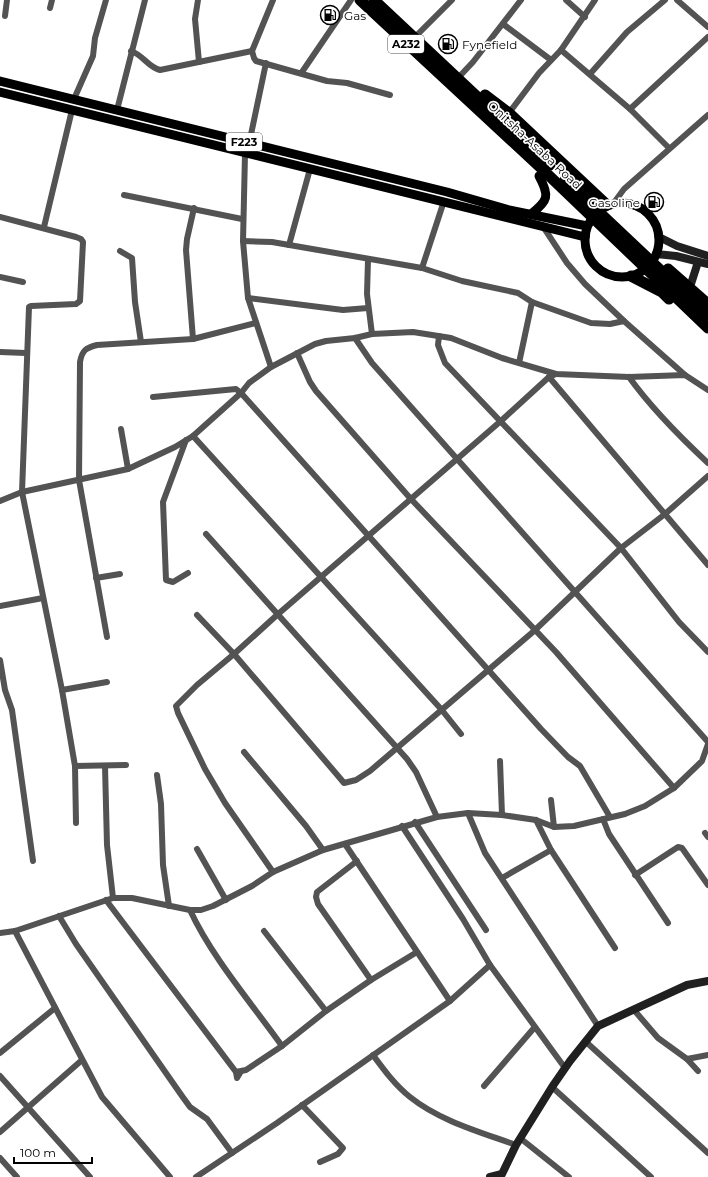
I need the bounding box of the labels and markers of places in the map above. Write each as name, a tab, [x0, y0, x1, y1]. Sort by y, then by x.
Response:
fuel station icon: Gas	[319, 4, 341, 26]
place label: Gas	[344, 8, 366, 23]
fuel station icon: Fynefield	[437, 33, 459, 55]
place label: Fynefield	[462, 37, 517, 52]
fuel station icon: Gasoline	[643, 191, 665, 213]
place label: Gasoline	[588, 195, 640, 210]

